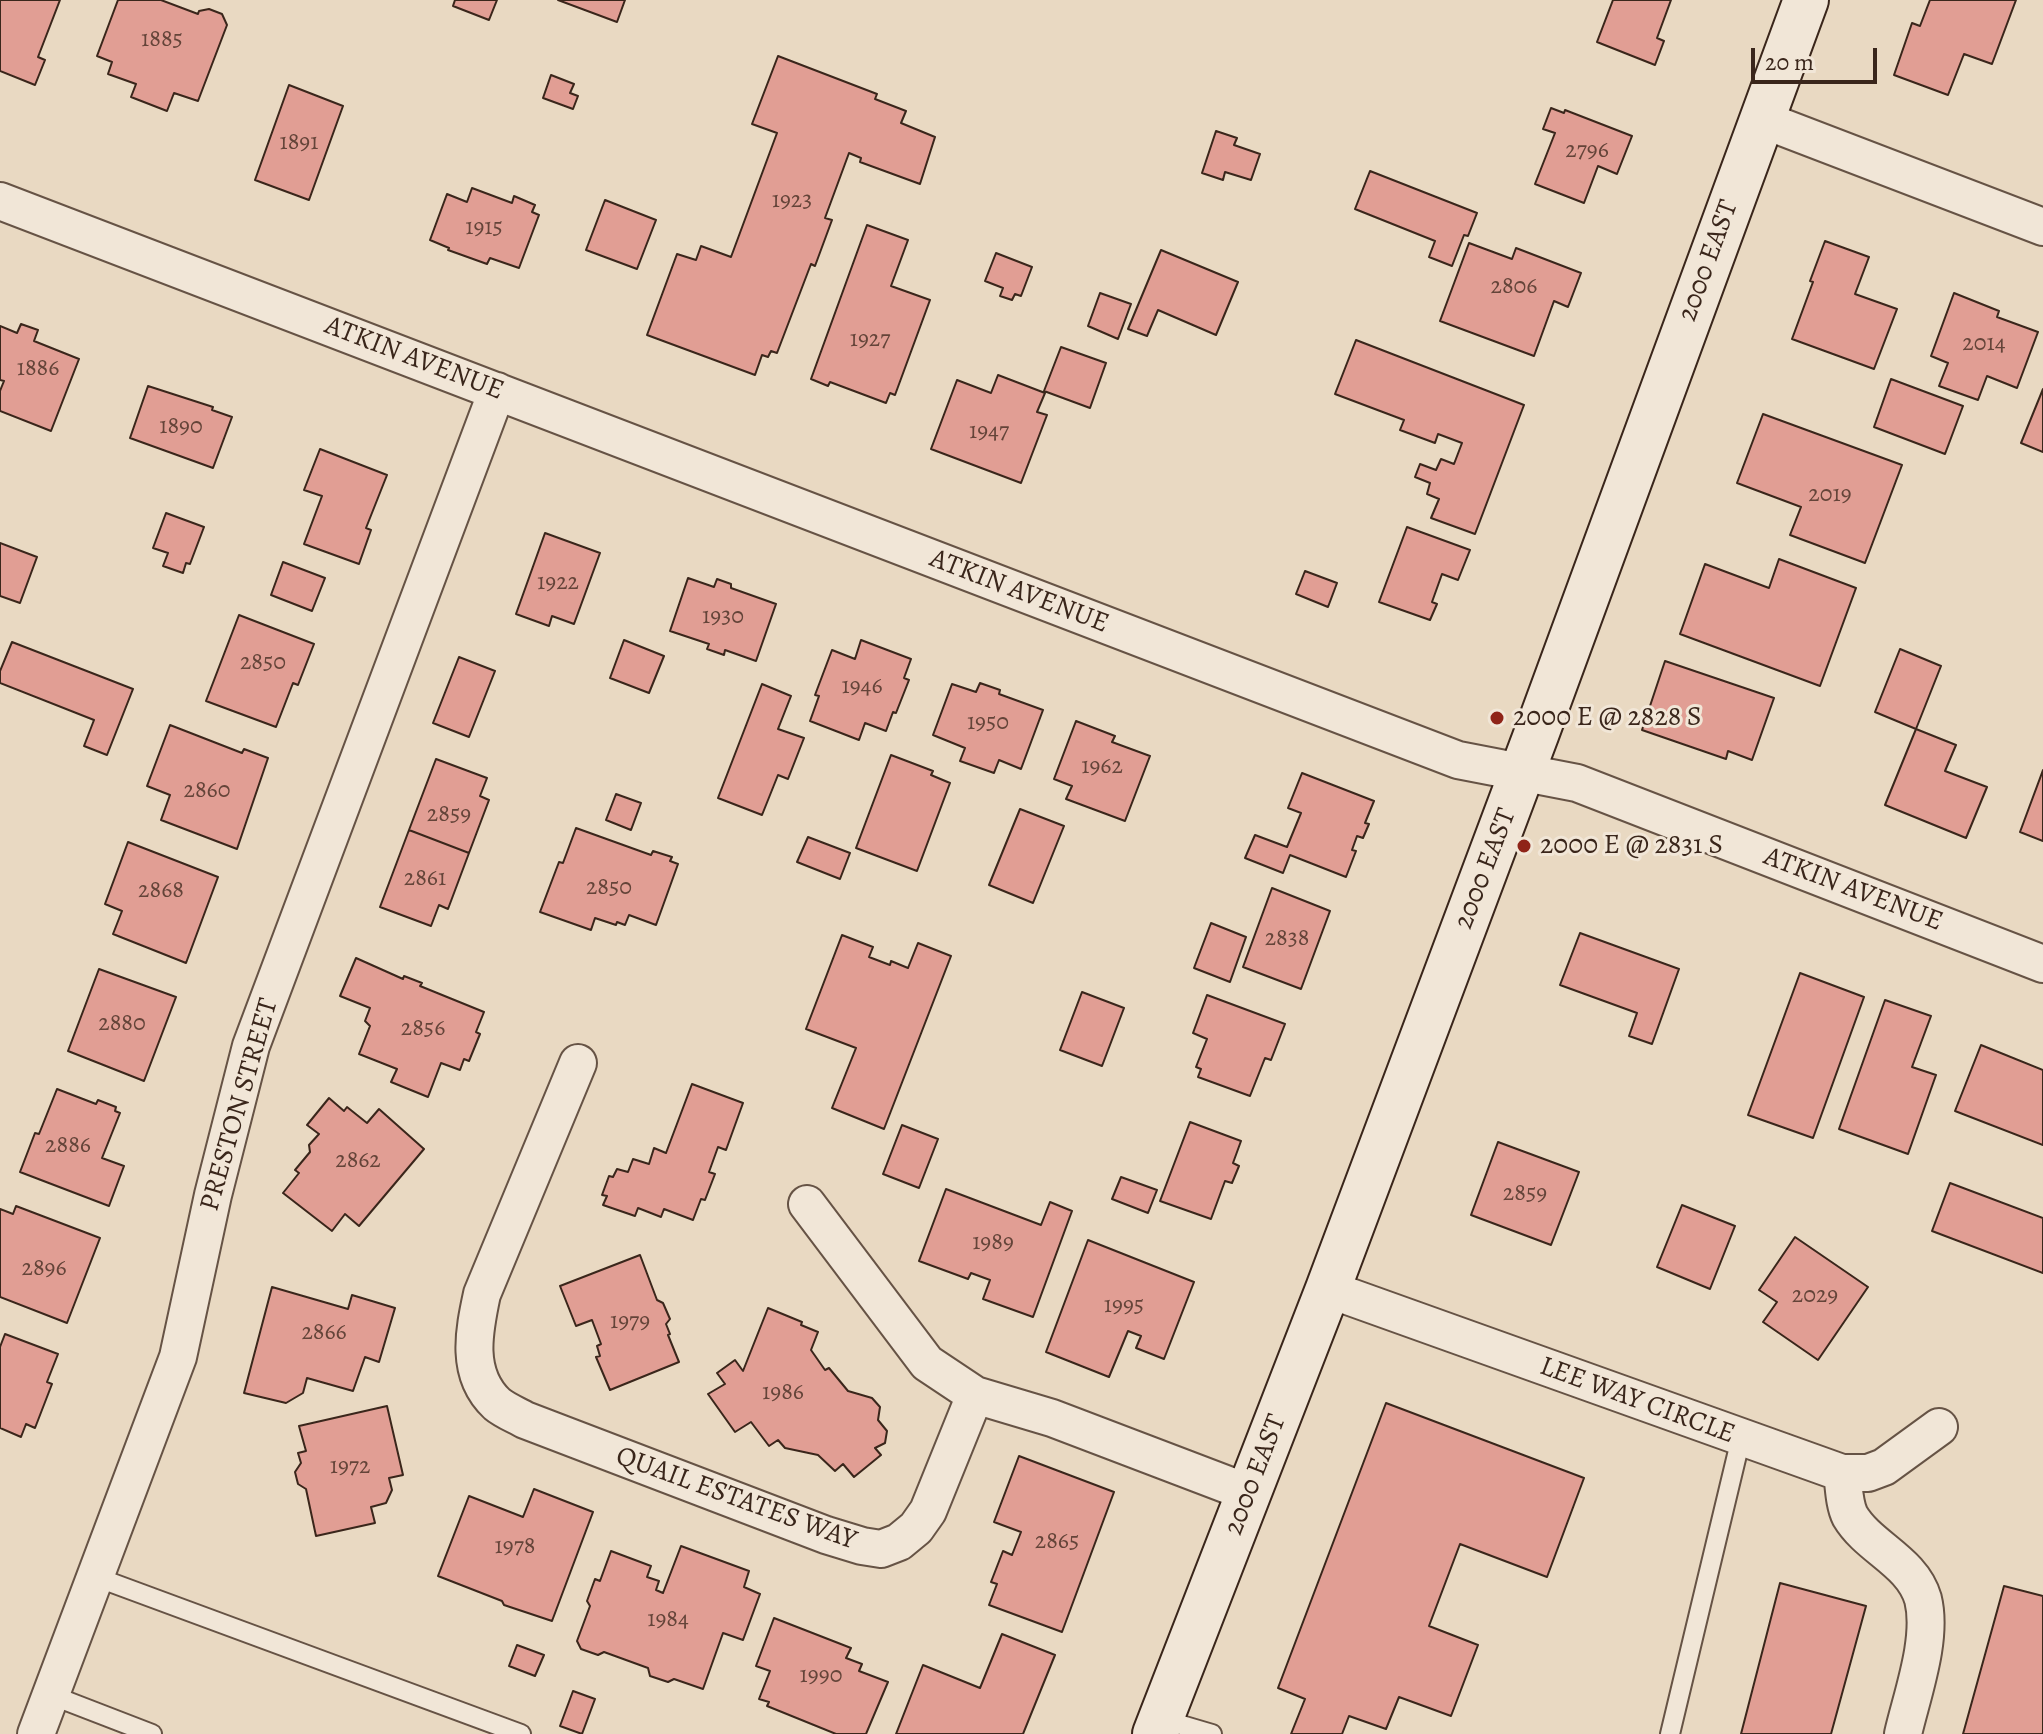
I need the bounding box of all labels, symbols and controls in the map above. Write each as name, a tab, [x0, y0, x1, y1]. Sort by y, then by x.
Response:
house number: 1885	[141, 26, 183, 54]
scale bar	[1755, 32, 1881, 82]
text: 20 m	[1765, 46, 1814, 78]
house number: 1891	[280, 129, 318, 157]
house number: 2796	[1565, 137, 1609, 165]
house number: 1923	[772, 187, 812, 215]
street label: 2000 EAST	[1672, 196, 1746, 326]
house number: 1915	[465, 214, 503, 242]
house number: 2806	[1491, 273, 1537, 301]
street label: ATKIN AVENUE	[320, 309, 508, 409]
house number: 1927	[850, 326, 890, 354]
house number: 2014	[1962, 330, 2006, 358]
house number: 1886	[17, 355, 59, 383]
house number: 1890	[159, 413, 203, 441]
house number: 1947	[969, 418, 1009, 446]
house number: 2019	[1808, 481, 1852, 509]
street label: ATKIN AVENUE	[925, 542, 1113, 642]
house number: 1922	[537, 569, 579, 597]
house number: 1930	[702, 603, 744, 631]
house number: 2850	[240, 649, 286, 677]
house number: 1946	[841, 673, 883, 701]
place label: 2000 E @ 2828 S	[1513, 701, 1702, 735]
house number: 1950	[967, 709, 1009, 737]
marker: 2000 E @ 2828 S	[1488, 709, 1506, 727]
house number: 1962	[1081, 753, 1123, 781]
house number: 2860	[184, 777, 230, 805]
house number: 2859	[427, 801, 471, 829]
street label: 2000 EAST	[1448, 804, 1524, 934]
place label: 2000 E @ 2831 S	[1540, 829, 1723, 863]
marker: 2000 E @ 2831 S	[1515, 837, 1533, 855]
street label: ATKIN AVENUE	[1759, 840, 1947, 940]
house number: 2861	[404, 865, 446, 893]
house number: 2850	[586, 874, 632, 902]
house number: 2868	[138, 877, 184, 905]
house number: 2838	[1265, 925, 1309, 953]
street label: PRESTON STREET	[194, 995, 286, 1215]
house number: 2880	[98, 1010, 146, 1038]
house number: 2856	[401, 1015, 445, 1043]
house number: 2886	[45, 1132, 91, 1160]
house number: 2862	[335, 1147, 381, 1175]
house number: 2859	[1503, 1180, 1547, 1208]
house number: 1989	[972, 1229, 1014, 1257]
house number: 2896	[21, 1255, 67, 1283]
house number: 2029	[1792, 1282, 1838, 1310]
house number: 1995	[1104, 1292, 1144, 1320]
house number: 1979	[610, 1308, 650, 1336]
house number: 2866	[301, 1319, 347, 1347]
street label: LEE WAY CIRCLE	[1535, 1350, 1739, 1452]
house number: 1986	[762, 1379, 804, 1407]
street label: 2000 EAST	[1218, 1410, 1294, 1540]
street label: QUAIL ESTATES WAY	[611, 1440, 861, 1558]
house number: 1972	[330, 1453, 370, 1481]
house number: 2865	[1035, 1528, 1079, 1556]
house number: 1978	[495, 1533, 535, 1561]
house number: 1984	[647, 1606, 689, 1634]
house number: 1990	[800, 1662, 842, 1690]

